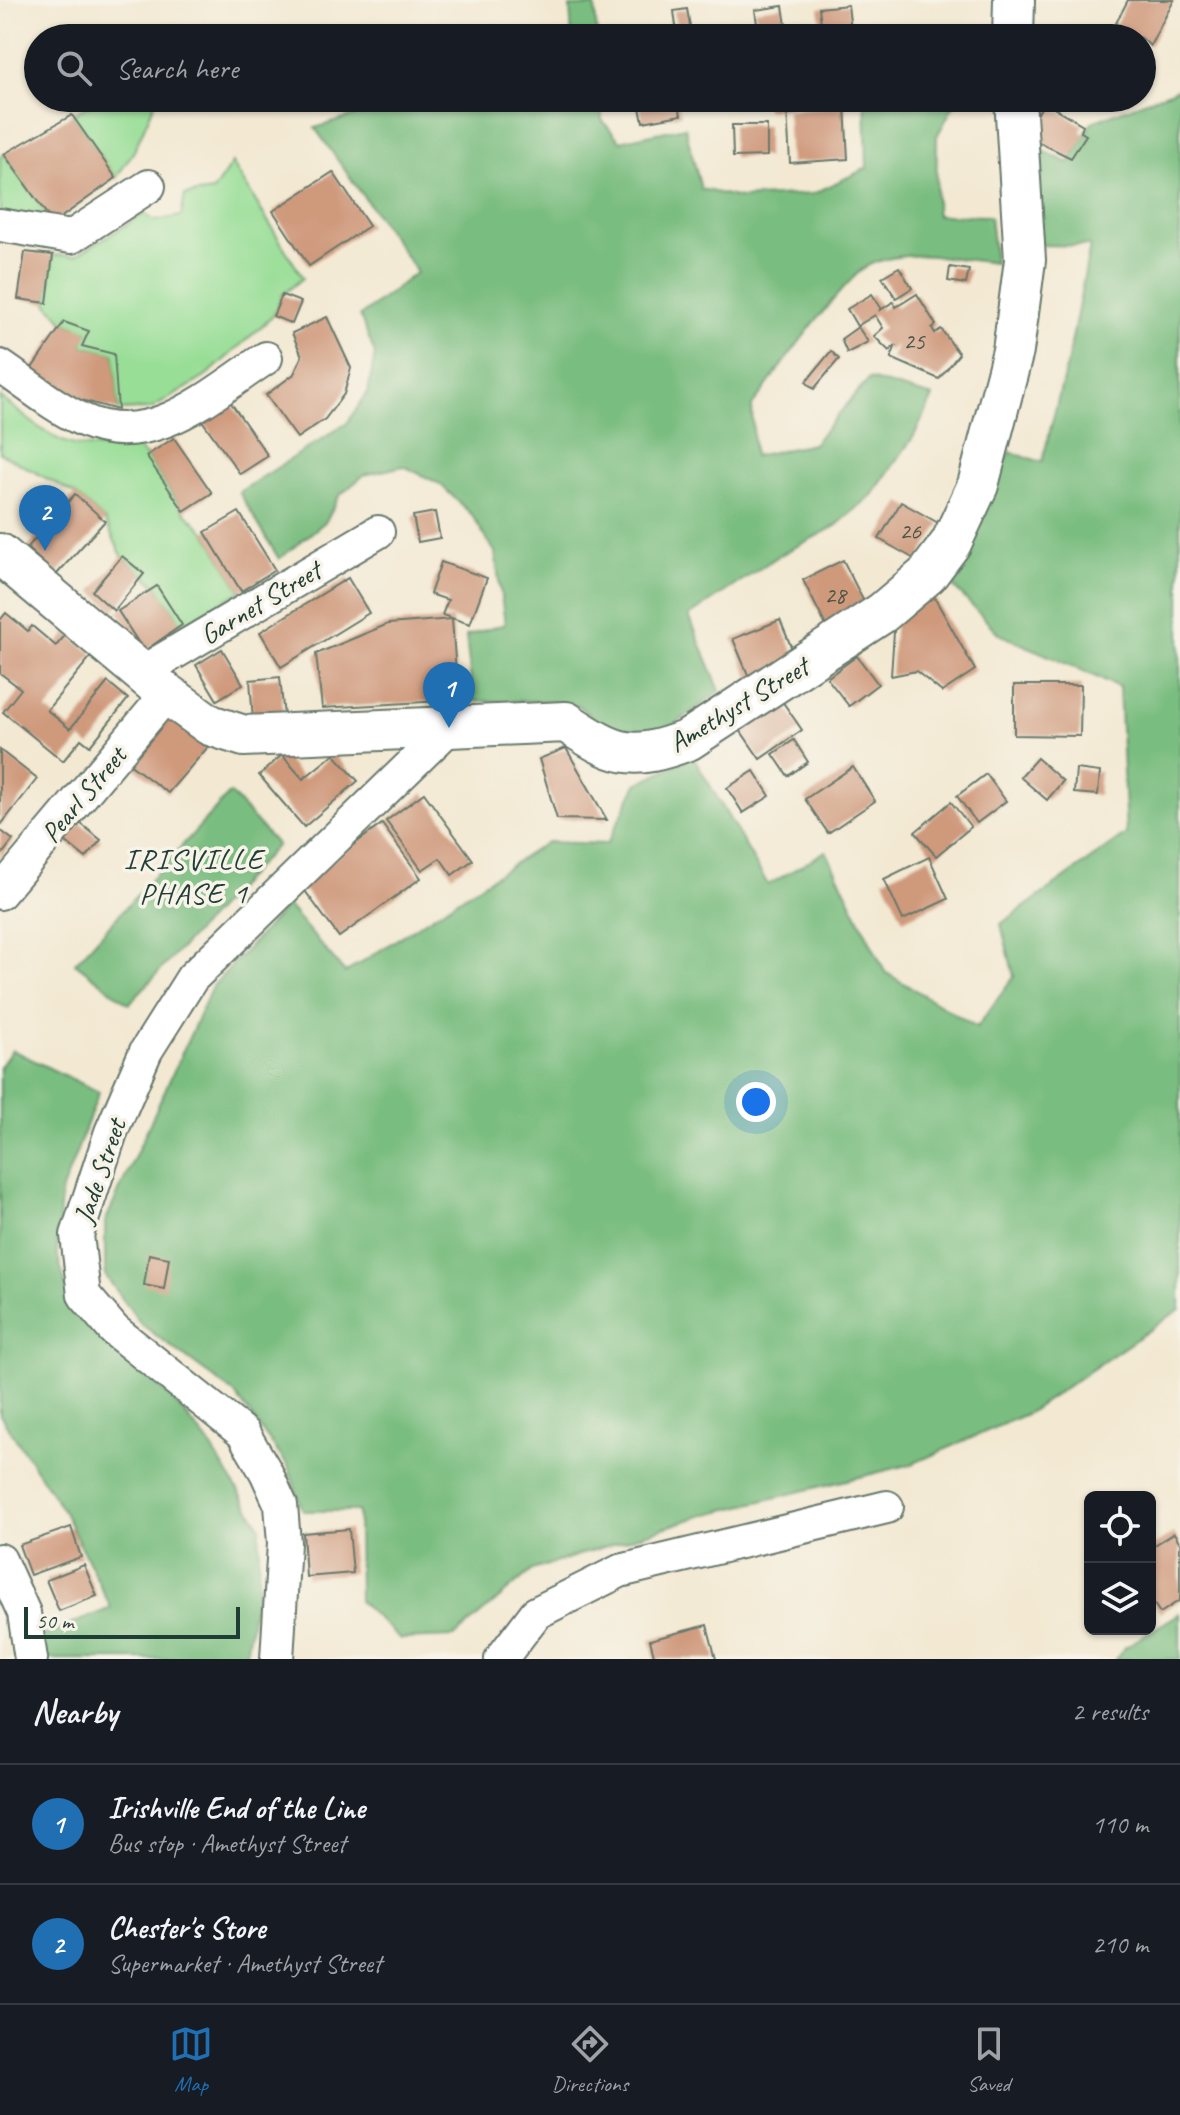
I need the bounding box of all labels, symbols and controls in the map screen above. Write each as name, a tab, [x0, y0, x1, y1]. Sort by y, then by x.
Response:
search box	[24, 24, 1156, 112]
icon: search	[52, 46, 96, 90]
text: Search here	[116, 49, 238, 87]
house number: 25	[903, 326, 926, 356]
pin: 2	[19, 485, 71, 551]
house number: 26	[899, 516, 922, 546]
street label: Garnet Street	[194, 551, 330, 652]
house number: 28	[824, 580, 848, 610]
street label: Amethyst Street	[662, 647, 818, 760]
pin: 1	[423, 662, 475, 728]
street label: Pearl Street	[33, 737, 135, 850]
district label: IRISVILLE PHASE 1	[124, 840, 266, 912]
your location	[736, 1082, 776, 1122]
street label: Jade Street	[65, 1112, 134, 1230]
map controls	[1084, 1491, 1156, 1635]
button: locate	[1084, 1491, 1156, 1563]
button: layers	[1084, 1563, 1156, 1635]
scale bar	[24, 1603, 240, 1639]
text: 50 m	[36, 1607, 73, 1635]
text: Nearby	[32, 1690, 118, 1733]
text: 2 results	[1072, 1695, 1148, 1728]
text: Irishville End of the Line	[108, 1789, 365, 1827]
text: 1	[52, 1808, 64, 1841]
text: 110 m	[1092, 1808, 1148, 1841]
text: Bus stop · Amethyst Street	[108, 1827, 346, 1860]
text: Chester's Store	[108, 1909, 266, 1947]
text: 2	[52, 1928, 64, 1961]
text: 210 m	[1092, 1928, 1148, 1961]
text: Supermarket · Amethyst Street	[108, 1947, 382, 1980]
tab: Map	[169, 2022, 213, 2098]
tab: Directions	[552, 2022, 628, 2098]
tab: Saved	[967, 2022, 1011, 2098]

